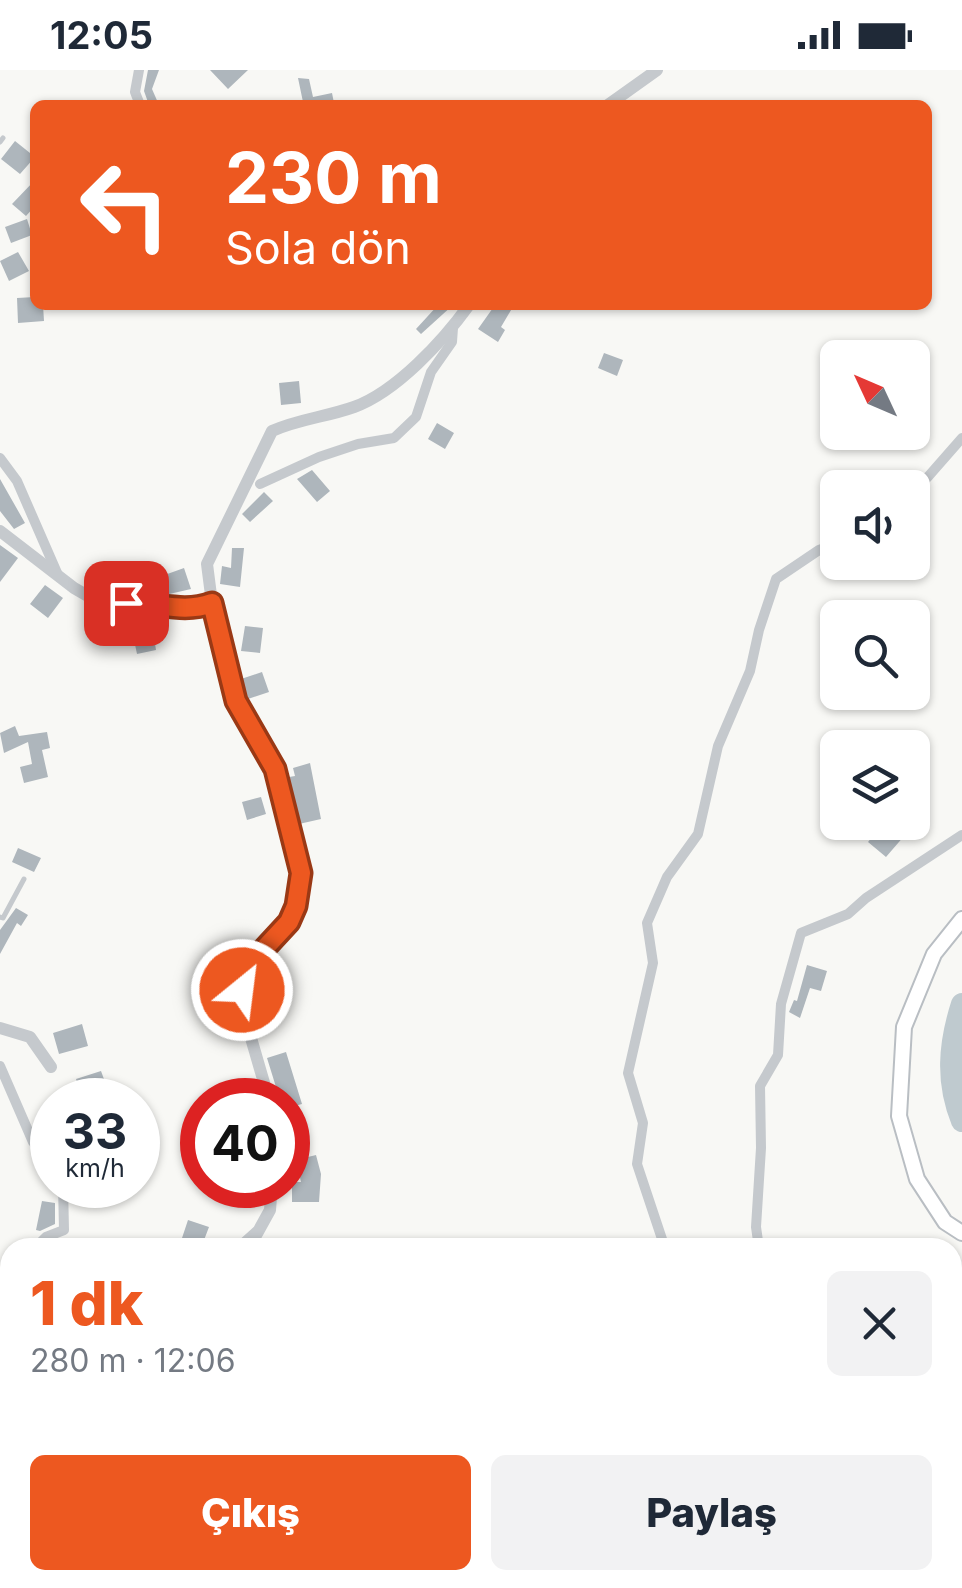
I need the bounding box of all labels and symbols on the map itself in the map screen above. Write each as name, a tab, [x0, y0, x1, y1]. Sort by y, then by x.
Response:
north arrow	[820, 340, 930, 450]
pin	[84, 561, 169, 646]
position arrow	[190, 938, 294, 1042]
speed limit sign: 40	[180, 1078, 310, 1208]

